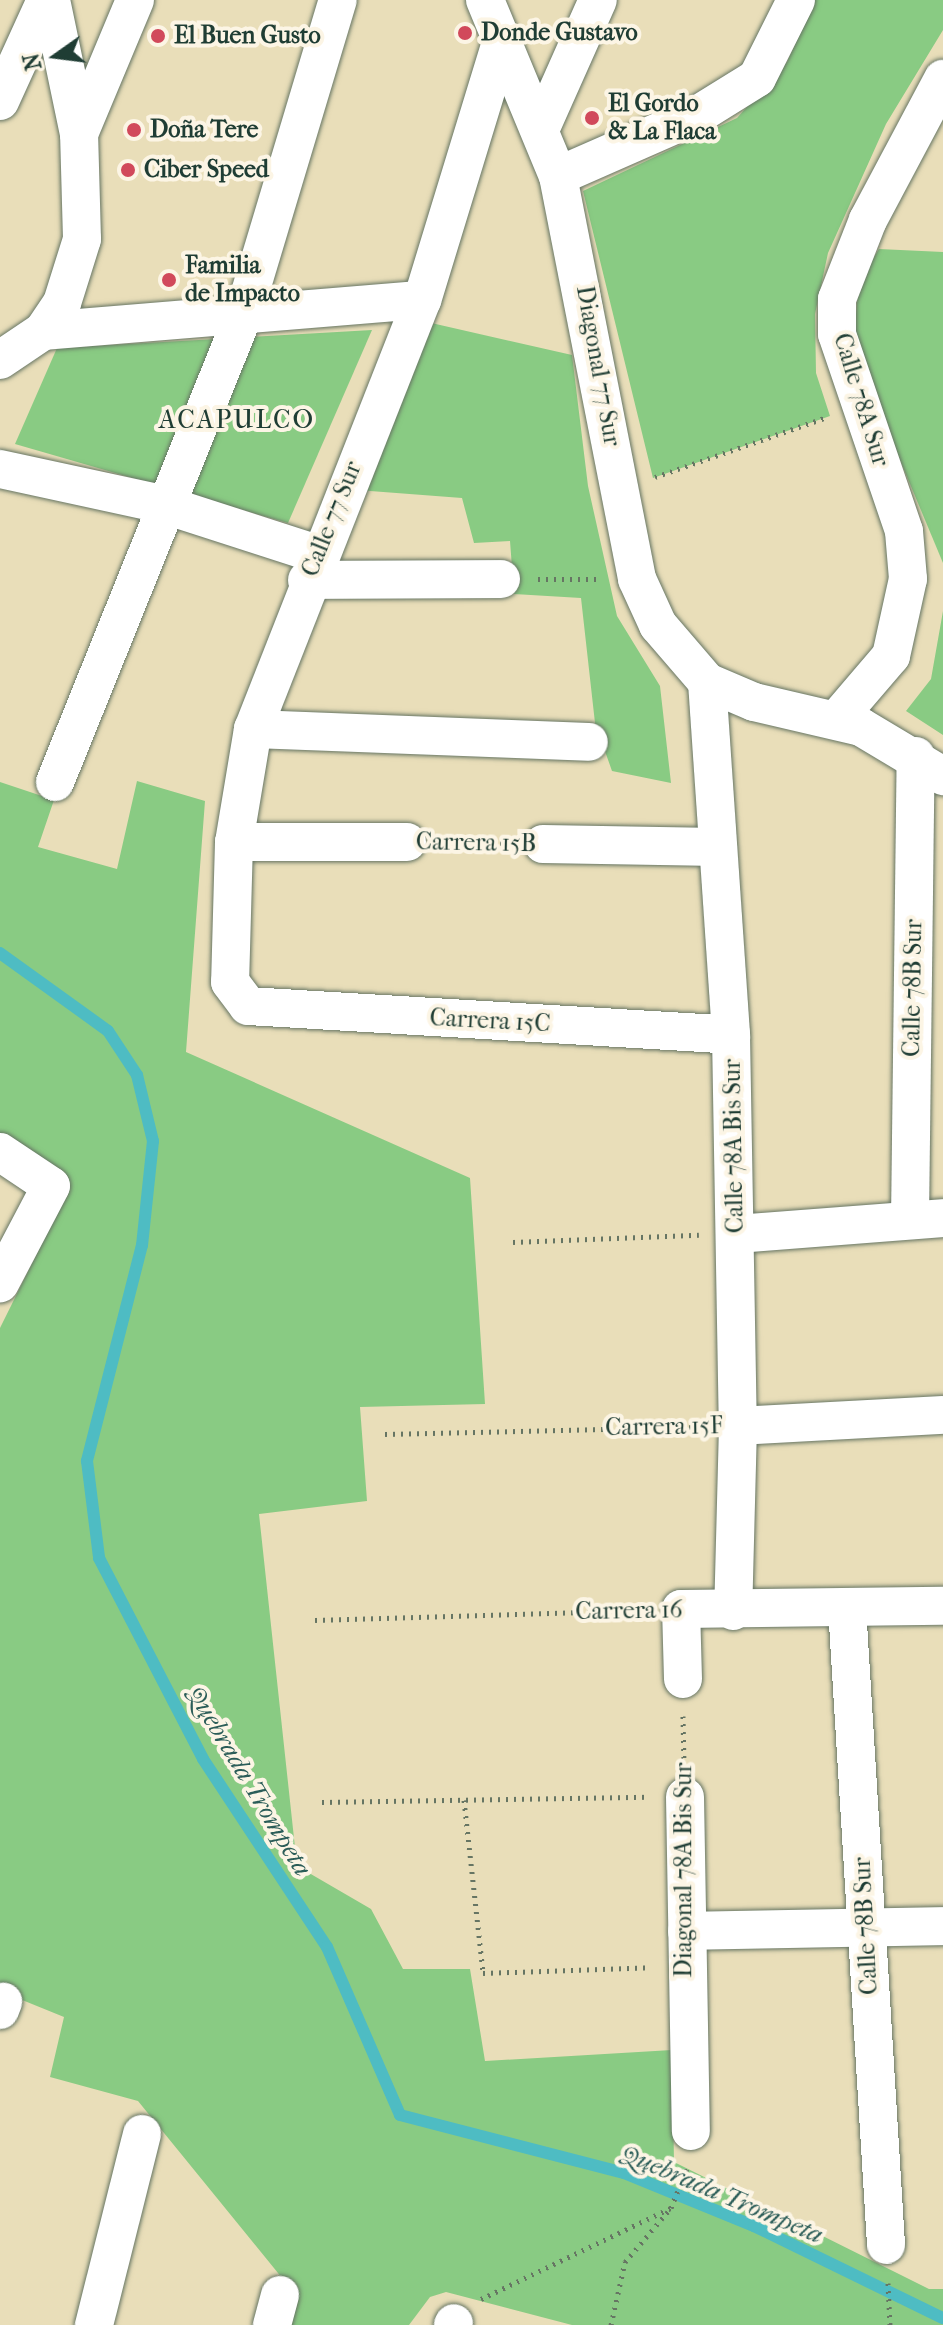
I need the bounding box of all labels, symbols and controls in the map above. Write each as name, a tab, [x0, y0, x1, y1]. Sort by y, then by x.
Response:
north arrow	[16, 16, 96, 96]
place label: Donde Gustavo	[481, 19, 638, 47]
place label: El Buen Gusto	[174, 22, 321, 50]
marker: Donde Gustavo	[456, 24, 474, 42]
marker: El Buen Gusto	[149, 27, 167, 45]
text: N	[18, 51, 47, 73]
place label: El Gordo & La Flaca	[608, 90, 716, 146]
marker: El Gordo & La Flaca	[583, 109, 601, 127]
place label: Doña Tere	[150, 116, 258, 144]
marker: Doña Tere	[125, 121, 143, 139]
place label: Ciber Speed	[144, 156, 269, 184]
marker: Ciber Speed	[119, 161, 137, 179]
place label: Familia de Impacto	[185, 252, 300, 308]
marker: Familia de Impacto	[160, 271, 178, 289]
street label: Diagonal 77 Sur	[570, 283, 626, 449]
street label: Calle 78A Sur	[827, 330, 895, 470]
district label: ACAPULCO	[159, 404, 315, 436]
street label: Calle 77 Sur	[296, 457, 368, 581]
street label: Carrera 15B	[416, 828, 536, 858]
street label: Calle 78B Sur	[897, 919, 929, 1057]
street label: Carrera 15C	[429, 1003, 551, 1039]
street label: Calle 78A Bis Sur	[718, 1059, 750, 1233]
street label: Carrera 15F	[605, 1412, 723, 1442]
street label: Carrera 16	[575, 1596, 683, 1626]
water label: Quebrada Trompeta	[180, 1680, 318, 1882]
street label: Diagonal 78A Bis Sur	[670, 1762, 698, 1978]
street label: Calle 78B Sur	[848, 1856, 884, 1996]
water label: Quebrada Trompeta	[616, 2137, 828, 2251]

